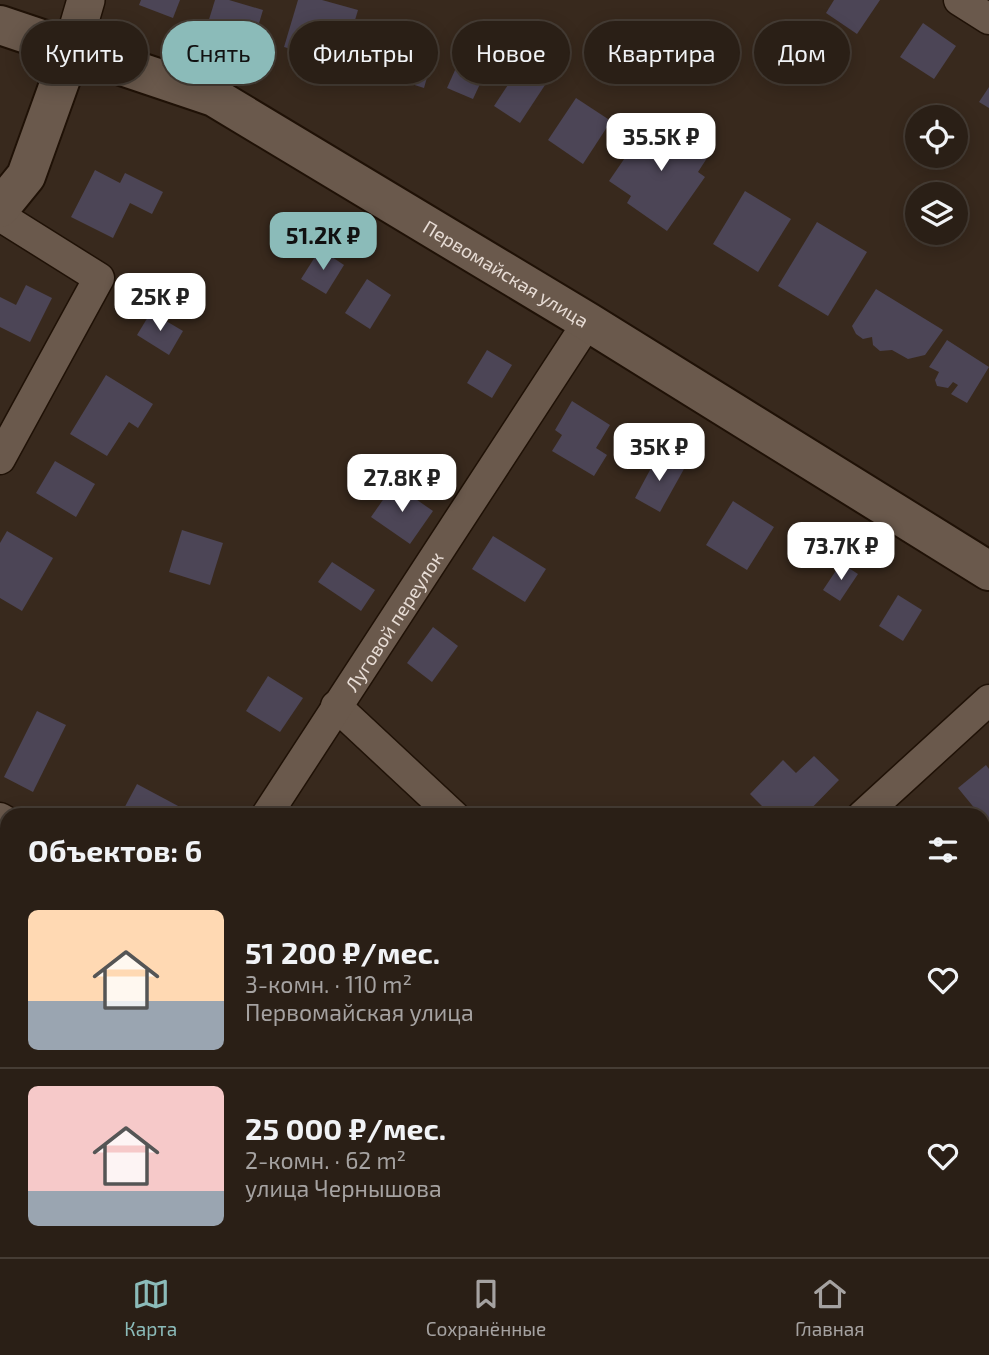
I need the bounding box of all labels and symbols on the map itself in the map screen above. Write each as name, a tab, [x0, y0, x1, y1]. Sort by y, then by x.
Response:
pin: 35.5K ₽	[596, 114, 726, 173]
pin: 51.2K ₽	[258, 212, 388, 272]
street label: Первомайская улица	[419, 214, 593, 331]
pin: 25K ₽	[111, 274, 209, 333]
pin: 35K ₽	[610, 424, 708, 483]
pin: 27.8K ₽	[337, 454, 467, 514]
pin: 73.7K ₽	[776, 522, 906, 582]
street label: Луговой переулок	[339, 546, 447, 695]

